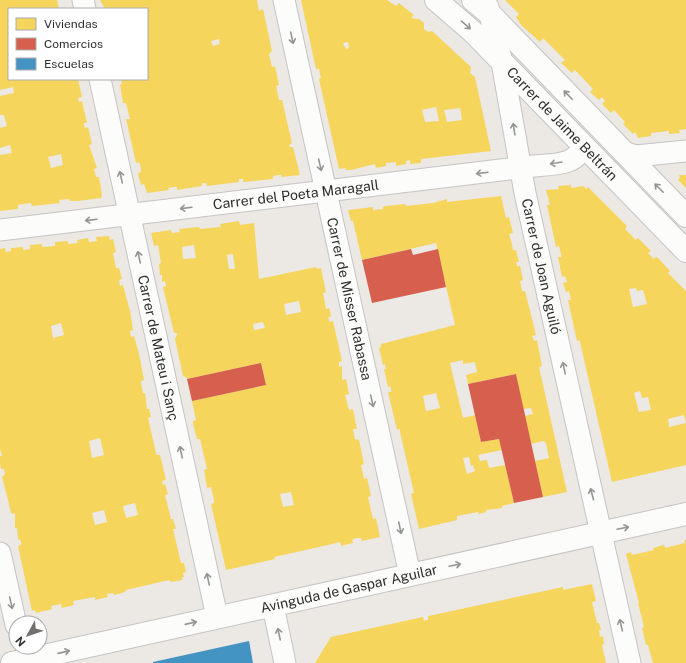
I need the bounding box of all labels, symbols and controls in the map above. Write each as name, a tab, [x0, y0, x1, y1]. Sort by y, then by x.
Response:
legend	[8, 8, 148, 80]
text: Viviendas	[44, 17, 98, 31]
one-way arrow	[460, 21, 471, 30]
one-way arrow	[289, 31, 297, 44]
text: Comercios	[44, 37, 103, 51]
text: Escuelas	[44, 57, 94, 71]
street label: Carrer de Jaime Beltrán	[504, 64, 621, 184]
one-way arrow	[563, 90, 573, 100]
one-way arrow	[510, 123, 518, 136]
one-way arrow	[317, 158, 325, 171]
one-way arrow	[550, 159, 563, 167]
one-way arrow	[476, 169, 489, 177]
one-way arrow	[117, 171, 125, 184]
street label: Carrer del Poeta Maragall	[212, 177, 380, 212]
one-way arrow	[654, 183, 663, 193]
street label: Carrer de Joan Aguiló	[518, 197, 564, 336]
one-way arrow	[180, 204, 193, 212]
one-way arrow	[85, 216, 98, 224]
street label: Carrer de Misser Rabassa	[324, 216, 375, 382]
one-way arrow	[135, 251, 143, 264]
street label: Carrer de Mateu i Sanç	[135, 273, 182, 422]
one-way arrow	[559, 361, 567, 374]
one-way arrow	[368, 395, 376, 408]
one-way arrow	[177, 446, 185, 459]
one-way arrow	[588, 488, 595, 501]
one-way arrow	[396, 521, 404, 534]
one-way arrow	[616, 523, 629, 531]
one-way arrow	[448, 560, 461, 568]
street label: Avinguda de Gaspar Aguilar	[259, 561, 439, 616]
one-way arrow	[204, 573, 212, 586]
one-way arrow	[8, 596, 16, 609]
north arrow	[8, 615, 48, 655]
one-way arrow	[184, 619, 197, 627]
one-way arrow	[617, 619, 624, 632]
one-way arrow	[274, 628, 282, 641]
text: N	[13, 634, 28, 649]
one-way arrow	[57, 647, 70, 655]

